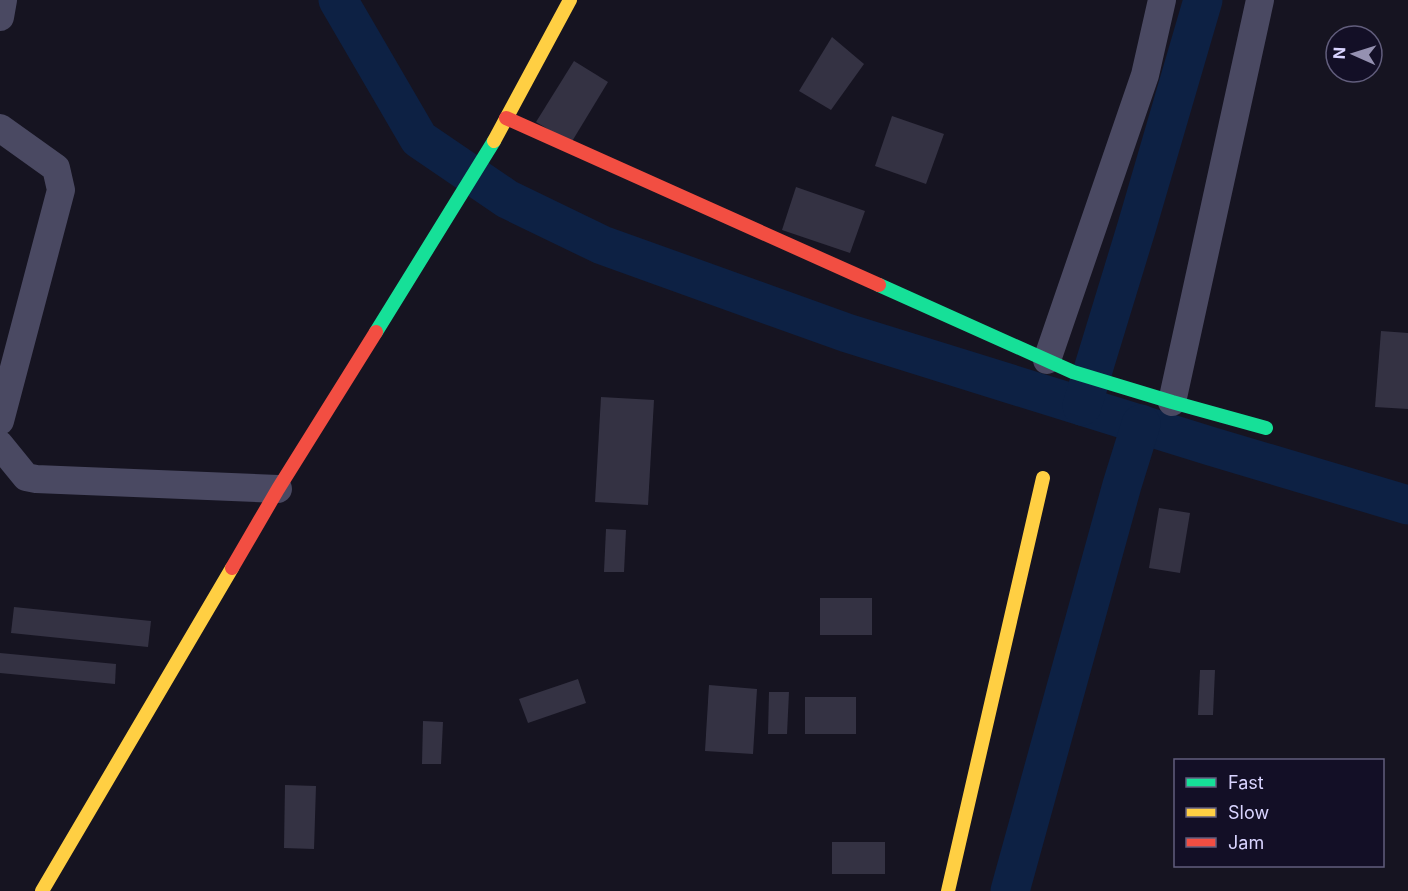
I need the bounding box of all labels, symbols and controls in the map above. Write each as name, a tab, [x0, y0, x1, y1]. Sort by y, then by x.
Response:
north arrow	[1324, 24, 1384, 84]
text: N	[1329, 47, 1349, 60]
legend	[1174, 759, 1384, 867]
text: Fast	[1228, 772, 1264, 793]
text: Slow	[1228, 802, 1269, 823]
text: Jam	[1228, 832, 1264, 853]

